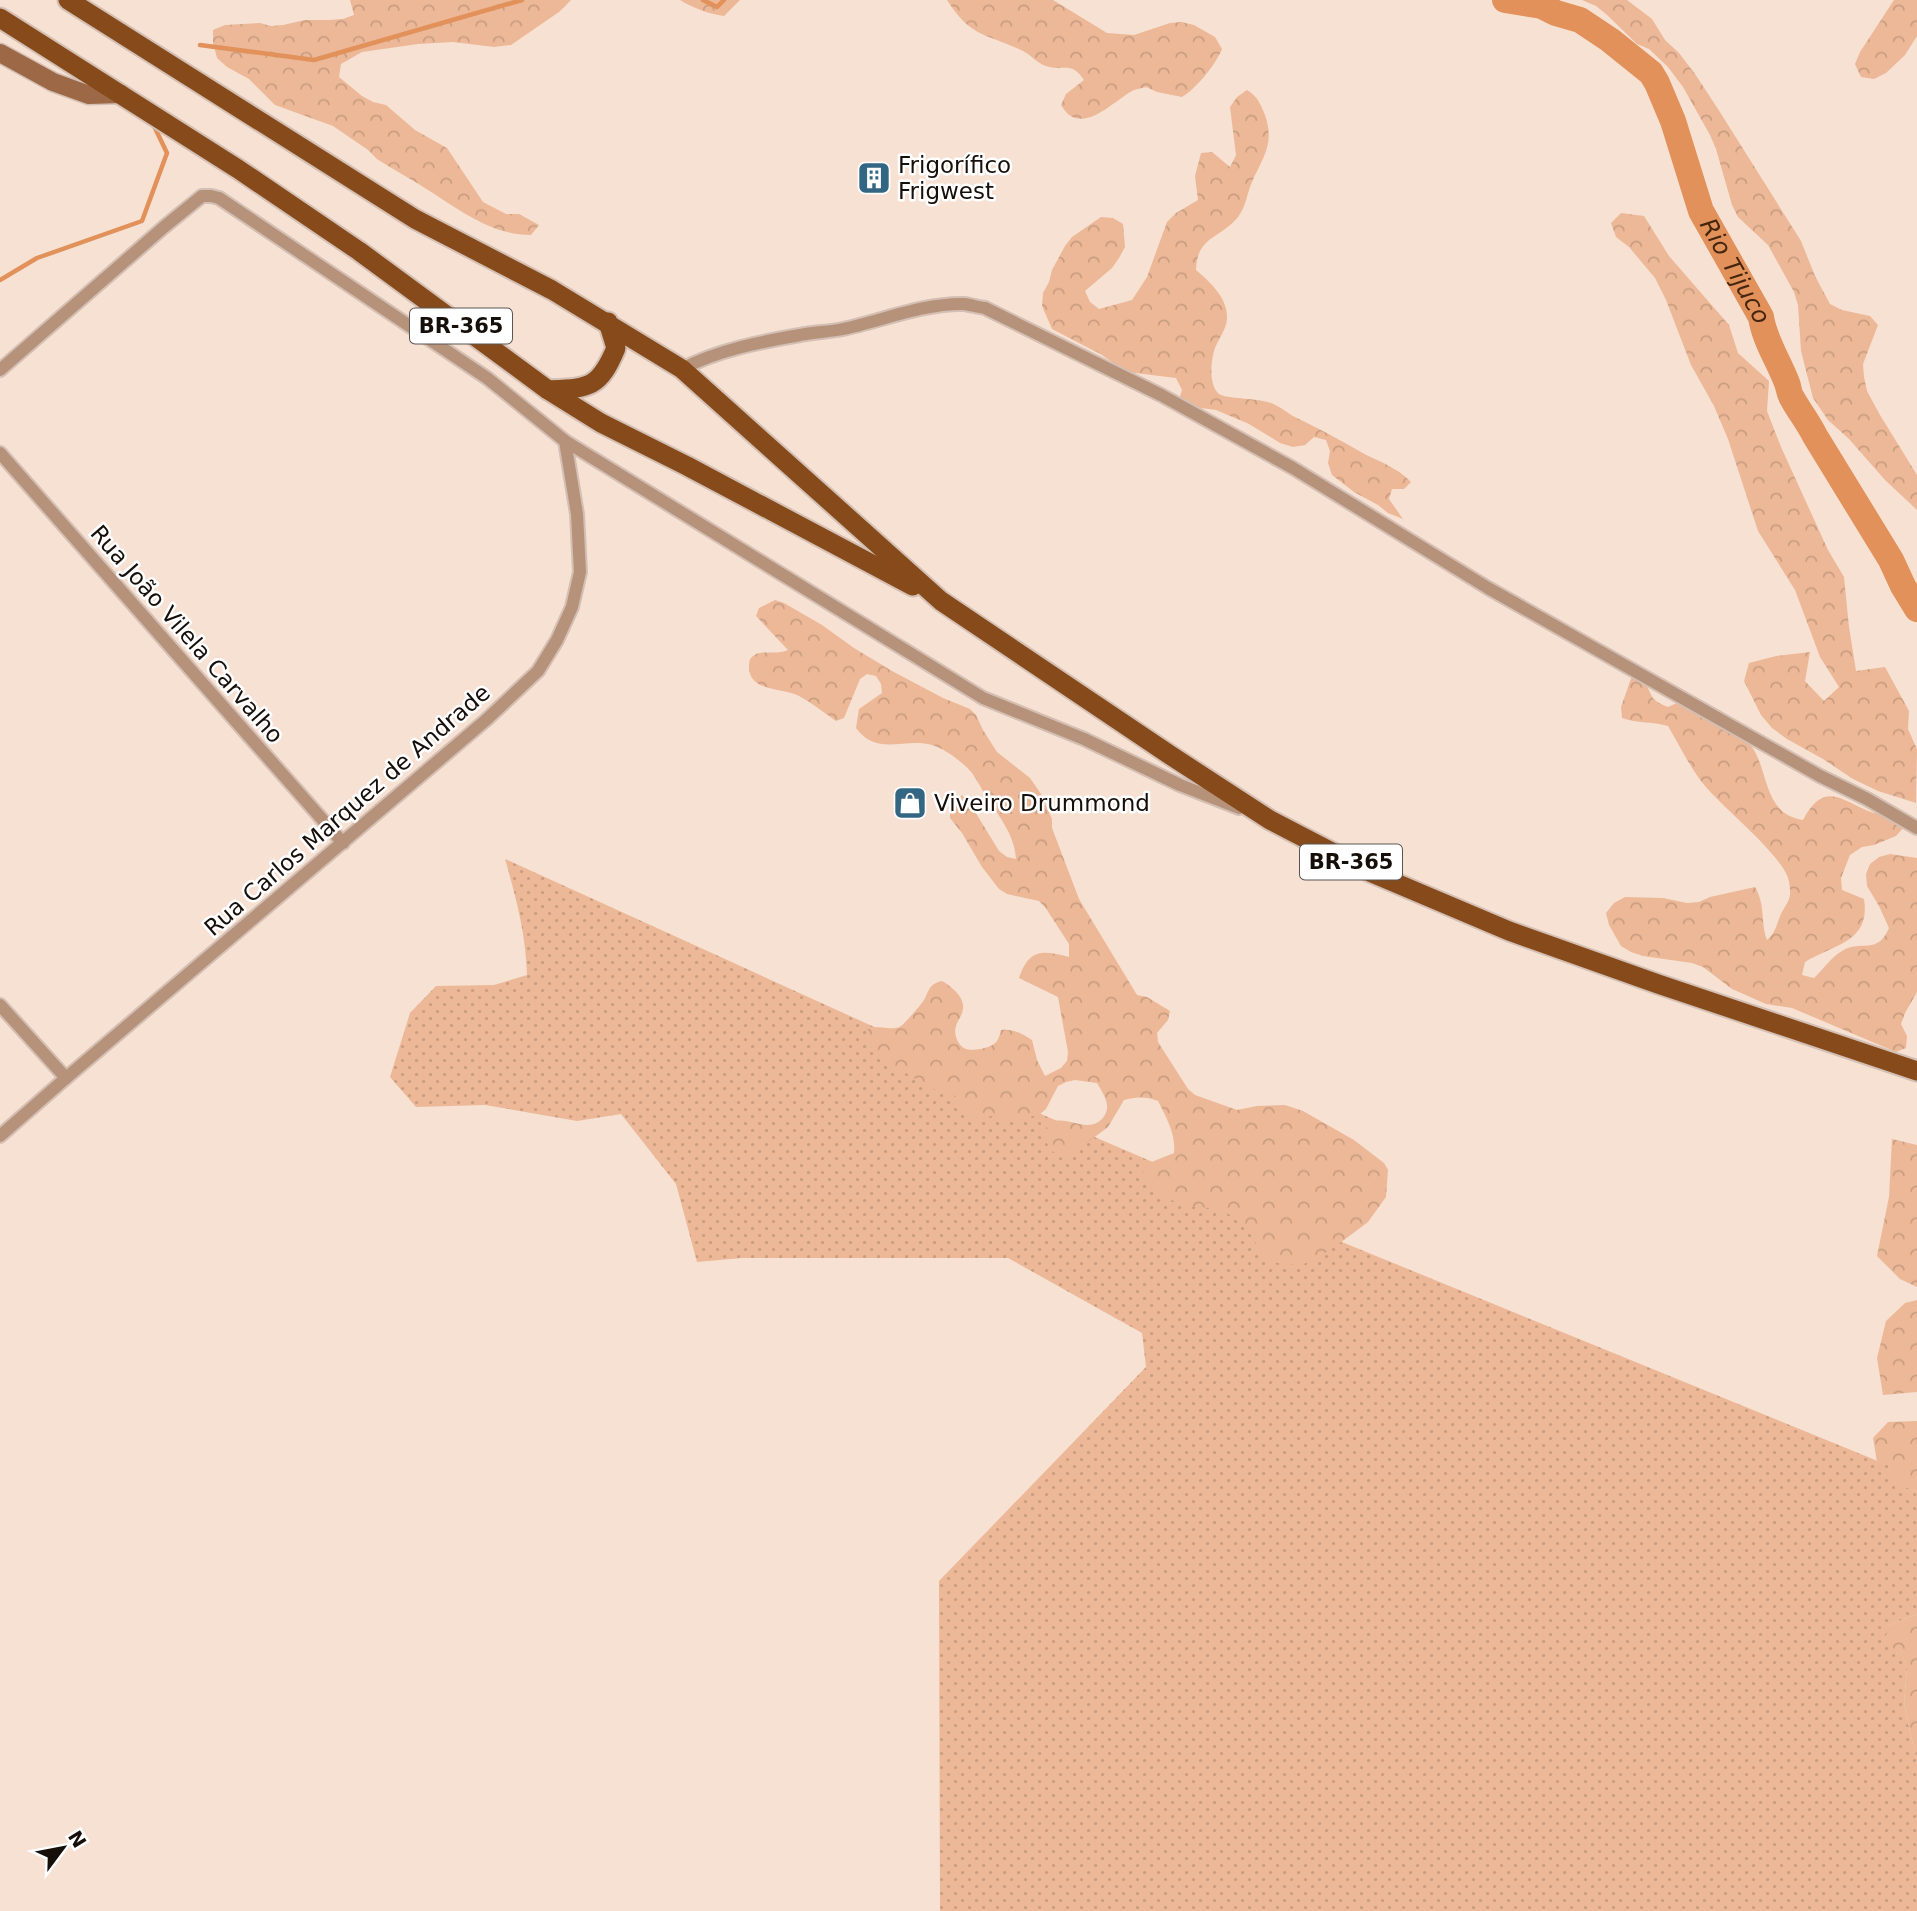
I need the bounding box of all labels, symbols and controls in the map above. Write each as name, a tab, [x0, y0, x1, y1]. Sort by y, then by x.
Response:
place label: Frigorífico Frigwest	[898, 152, 1011, 204]
building icon: Frigorífico Frigwest	[855, 159, 893, 197]
water label: Rio Tijuco	[1694, 213, 1776, 329]
road number: BR-365	[410, 308, 512, 344]
street label: Rua João Vilela Carvalho	[85, 520, 289, 748]
street label: Rua Carlos Marquez de Andrade	[199, 679, 495, 941]
shop icon: Viveiro Drummond	[891, 784, 929, 822]
place label: Viveiro Drummond	[934, 790, 1150, 816]
road number: BR-365	[1300, 844, 1402, 880]
north arrow	[28, 1813, 98, 1883]
text: N	[64, 1826, 91, 1852]

